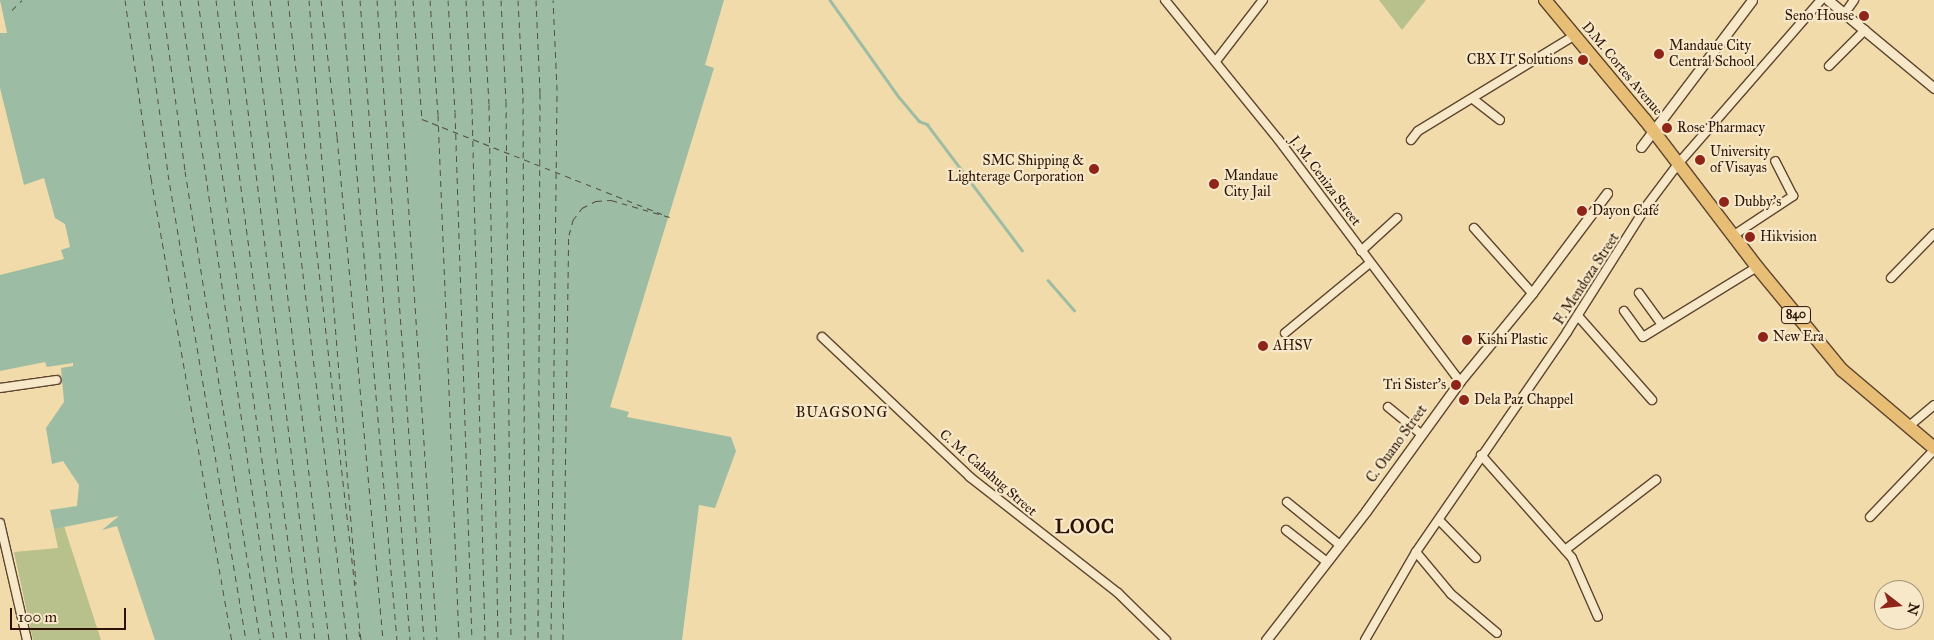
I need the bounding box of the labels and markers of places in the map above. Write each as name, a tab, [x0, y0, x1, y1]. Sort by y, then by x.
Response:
place label: Seno House	[1785, 8, 1854, 24]
marker: Seno House	[1858, 10, 1870, 22]
place label: Mandaue City Central School	[1669, 38, 1755, 70]
marker: Mandaue City Central School	[1653, 48, 1665, 60]
place label: CBX IT Solutions	[1467, 52, 1573, 68]
marker: CBX IT Solutions	[1577, 54, 1589, 66]
place label: Rose Pharmacy	[1677, 120, 1765, 136]
marker: Rose Pharmacy	[1661, 122, 1673, 134]
place label: University of Visayas	[1710, 144, 1770, 176]
place label: SMC Shipping & Lighterage Corporation	[948, 153, 1084, 186]
marker: University of Visayas	[1694, 154, 1706, 166]
marker: SMC Shipping & Lighterage Corporation	[1088, 163, 1100, 175]
place label: Mandaue City Jail	[1224, 168, 1278, 200]
marker: Mandaue City Jail	[1208, 178, 1220, 190]
place label: Dubby's	[1734, 194, 1781, 210]
marker: Dubby's	[1718, 196, 1730, 208]
place label: Dayon Café	[1592, 203, 1659, 219]
marker: Dayon Café	[1576, 205, 1588, 217]
place label: Hikvision	[1760, 229, 1817, 245]
marker: Hikvision	[1744, 231, 1756, 243]
place label: New Era	[1773, 329, 1824, 345]
marker: New Era	[1757, 331, 1769, 343]
place label: Kishi Plastic	[1477, 332, 1548, 348]
marker: Kishi Plastic	[1461, 334, 1473, 346]
place label: AHSV	[1273, 338, 1312, 354]
marker: AHSV	[1257, 340, 1269, 352]
place label: Tri Sister's	[1383, 377, 1446, 393]
marker: Tri Sister's	[1450, 379, 1462, 391]
place label: Dela Paz Chappel	[1474, 392, 1574, 408]
marker: Dela Paz Chappel	[1458, 394, 1470, 406]

